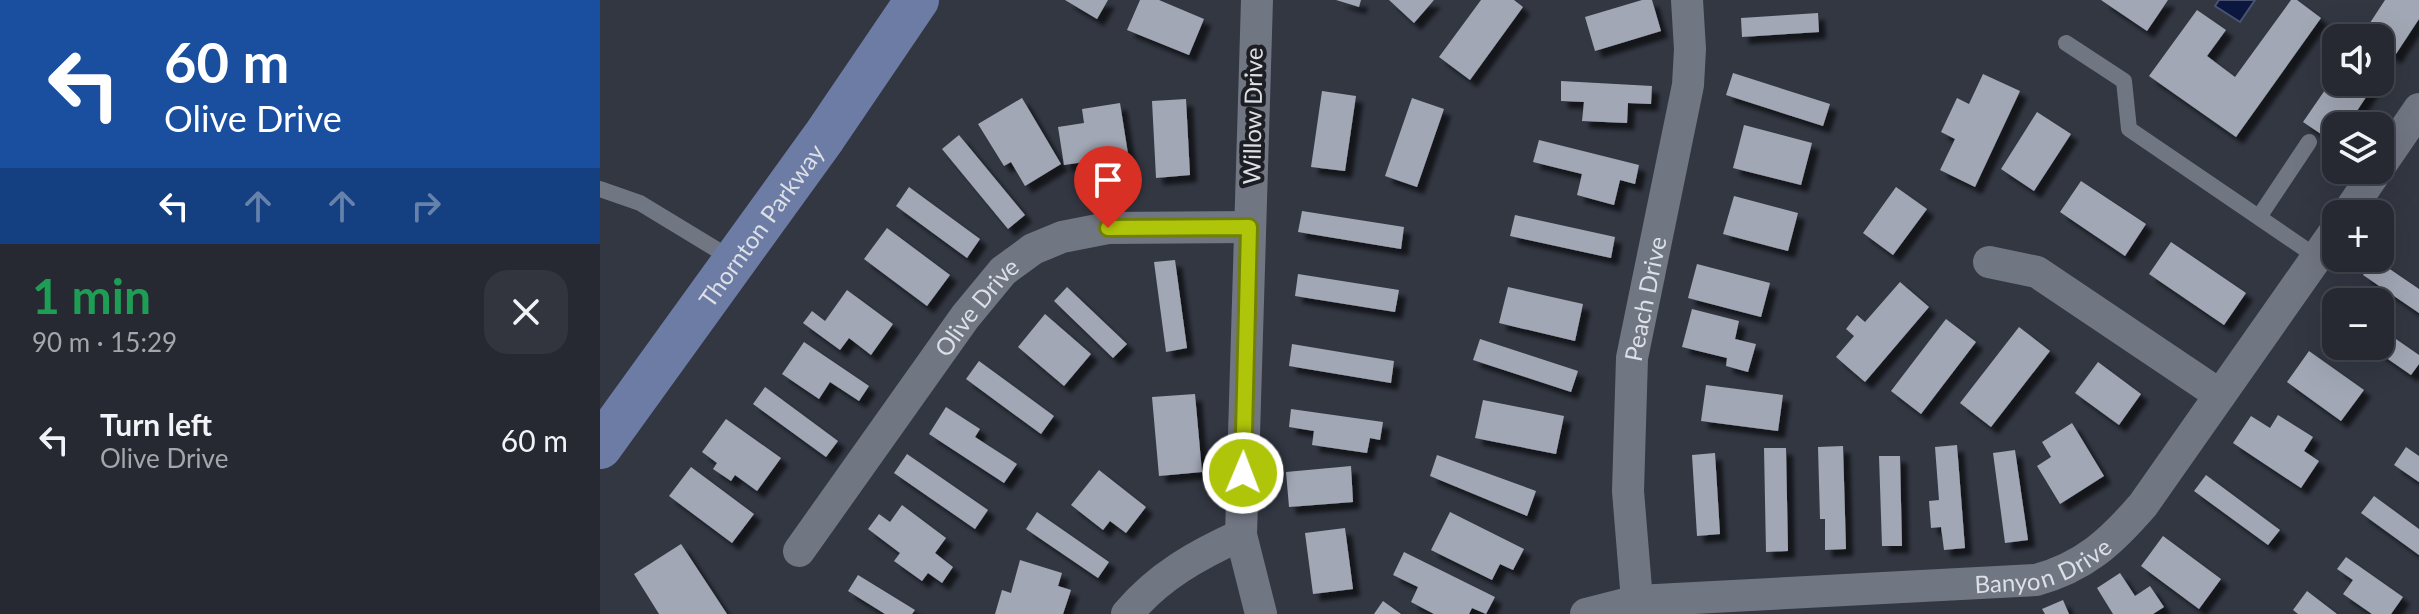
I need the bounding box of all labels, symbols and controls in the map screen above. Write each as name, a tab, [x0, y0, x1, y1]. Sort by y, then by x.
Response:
map controls	[2322, 24, 2394, 360]
button: sound	[2322, 24, 2394, 96]
text: 60 m	[164, 28, 289, 95]
icon: left	[32, 32, 136, 136]
street label: Willow Drive	[1236, 47, 1268, 185]
text: Olive Drive	[164, 96, 342, 140]
button: layers	[2322, 112, 2394, 184]
street label: Thornton Parkway	[692, 137, 830, 312]
pin	[1074, 146, 1142, 228]
icon: arrive	[1086, 158, 1130, 202]
icon: left	[152, 184, 196, 228]
icon: ahead	[236, 184, 280, 228]
icon: ahead	[320, 184, 364, 228]
icon: right	[404, 184, 448, 228]
button: +	[2322, 200, 2394, 272]
street label: Peach Drive	[1617, 234, 1671, 364]
street label: Olive Drive	[928, 251, 1023, 361]
text: 1 min	[32, 267, 151, 324]
button: close	[484, 270, 568, 354]
button: −	[2322, 288, 2394, 360]
text: 90 m · 15:29	[32, 326, 177, 358]
text: Turn left	[100, 406, 212, 442]
icon: left	[32, 418, 76, 462]
text: 60 m	[501, 422, 568, 458]
position arrow	[1201, 431, 1285, 515]
text: Olive Drive	[100, 442, 228, 474]
street label: Banyon Drive	[1974, 531, 2116, 598]

